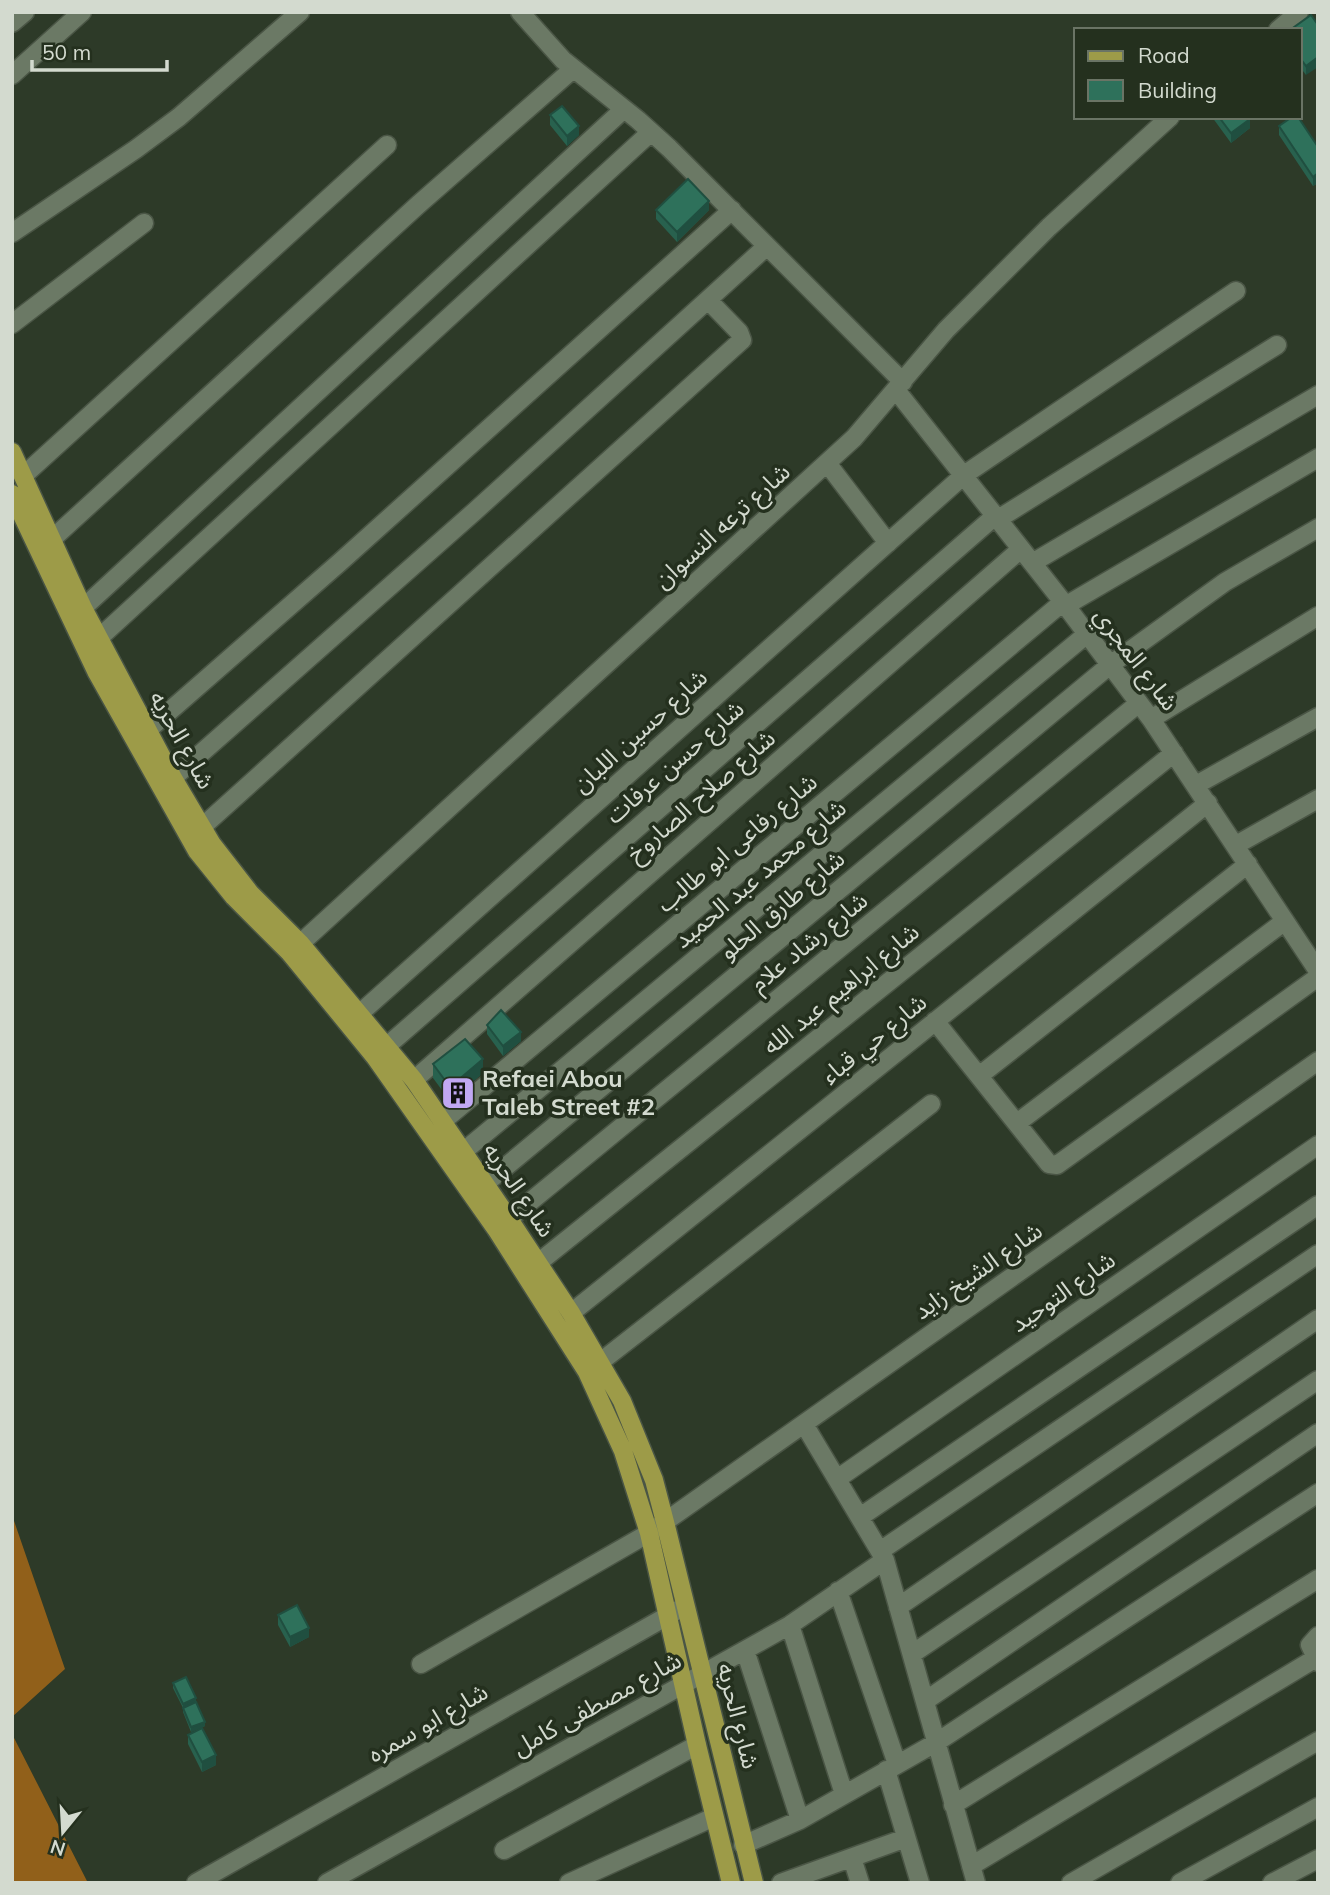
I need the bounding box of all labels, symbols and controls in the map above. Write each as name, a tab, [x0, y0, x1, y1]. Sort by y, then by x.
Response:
scale bar	[32, 28, 166, 72]
legend	[1074, 28, 1302, 119]
text: 50 m	[42, 39, 91, 65]
text: Road	[1138, 42, 1189, 68]
text: Building	[1138, 77, 1217, 103]
street label: شارع ترعه النسوان	[647, 456, 798, 597]
street label: شارع المجري	[1084, 601, 1185, 719]
street label: شارع حسين اللبان	[566, 662, 715, 801]
street label: شارع الحريه	[141, 685, 222, 795]
street label: شارع حسن عرفات	[599, 693, 752, 832]
street label: شارع صلاح الصاروخ	[620, 722, 783, 870]
street label: شارع رفاعى ابو طالب	[650, 766, 825, 920]
street label: شارع محمد عبد الحميد	[667, 792, 854, 956]
street label: شارع طارق الحلو	[712, 843, 852, 968]
street label: شارع رشاد علام	[743, 885, 876, 1001]
street label: شارع ابراهيم عبد الله	[756, 916, 926, 1063]
street label: شارع حي قباء	[815, 987, 935, 1093]
place label: Refaei Abou Taleb Street #2	[482, 1063, 655, 1121]
building icon: Refaei Abou Taleb Street #2	[439, 1074, 477, 1112]
street label: شارع الحريه	[475, 1136, 562, 1244]
street label: شارع الشيخ زايد	[907, 1215, 1049, 1328]
street label: شارع التوحيد	[1004, 1244, 1122, 1341]
street label: شارع مصطفى كامل	[507, 1644, 688, 1765]
street label: شارع الحريه	[708, 1660, 767, 1772]
street label: شارع ابو سمره	[362, 1676, 494, 1771]
north arrow	[28, 1797, 98, 1867]
text: N	[47, 1835, 68, 1862]

